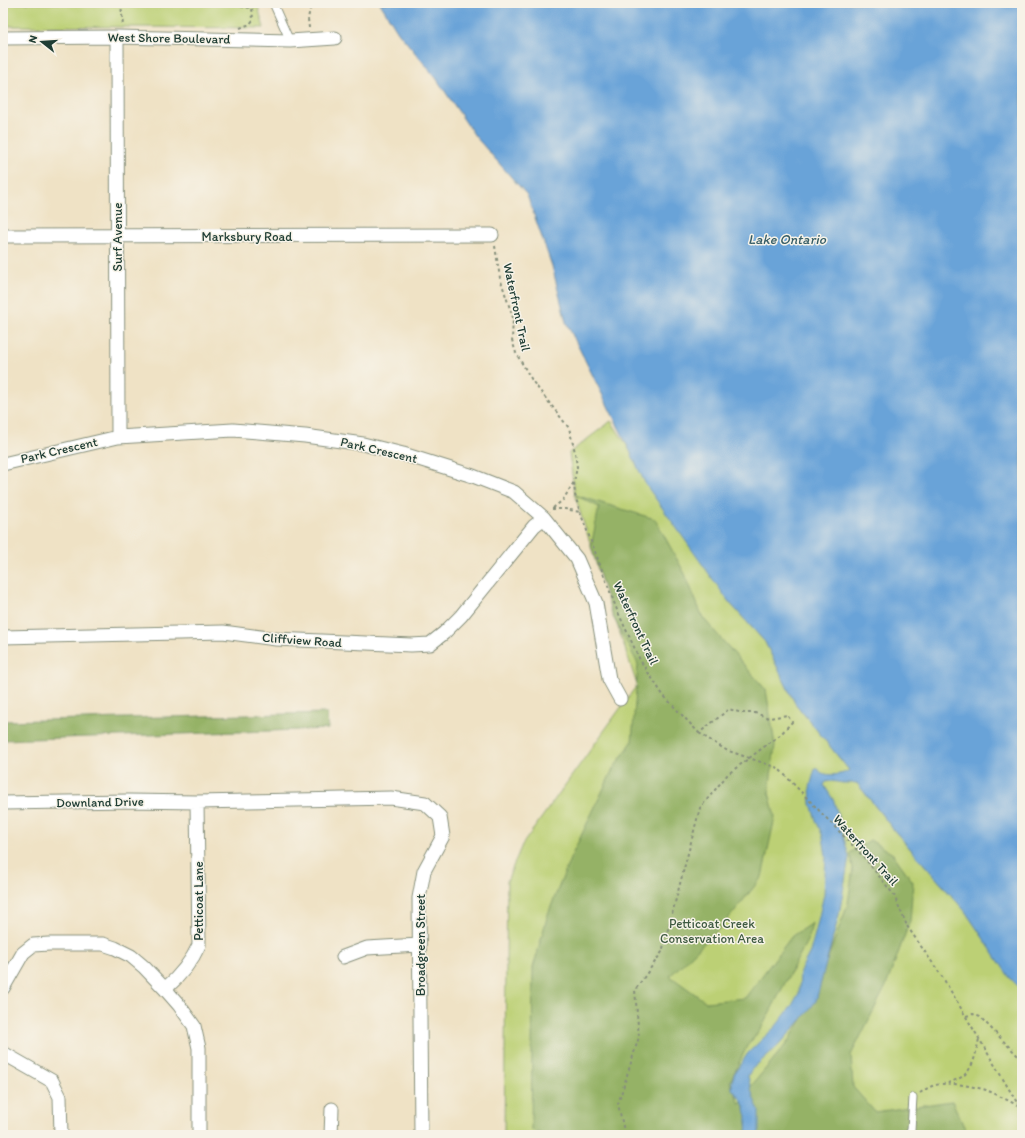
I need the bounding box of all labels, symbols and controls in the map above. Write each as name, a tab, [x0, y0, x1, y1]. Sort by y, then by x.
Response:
north arrow	[22, 22, 62, 62]
street label: West Shore Boulevard	[108, 29, 231, 47]
text: N	[26, 34, 40, 45]
street label: Surf Avenue	[110, 203, 125, 271]
street label: Marksbury Road	[202, 229, 292, 244]
water label: Lake Ontario	[748, 231, 827, 248]
street label: Waterfront Trail	[500, 261, 534, 353]
street label: Park Crescent	[19, 434, 99, 466]
street label: Park Crescent	[339, 434, 419, 466]
street label: Waterfront Trail	[610, 579, 662, 667]
street label: Cliffview Road	[261, 630, 343, 650]
street label: Downland Drive	[56, 794, 144, 810]
street label: Waterfront Trail	[830, 812, 902, 889]
street label: Petticoat Lane	[191, 861, 206, 941]
street label: Broadgreen Street	[413, 894, 428, 996]
park label: Petticoat Creek Conservation Area	[660, 916, 764, 946]

